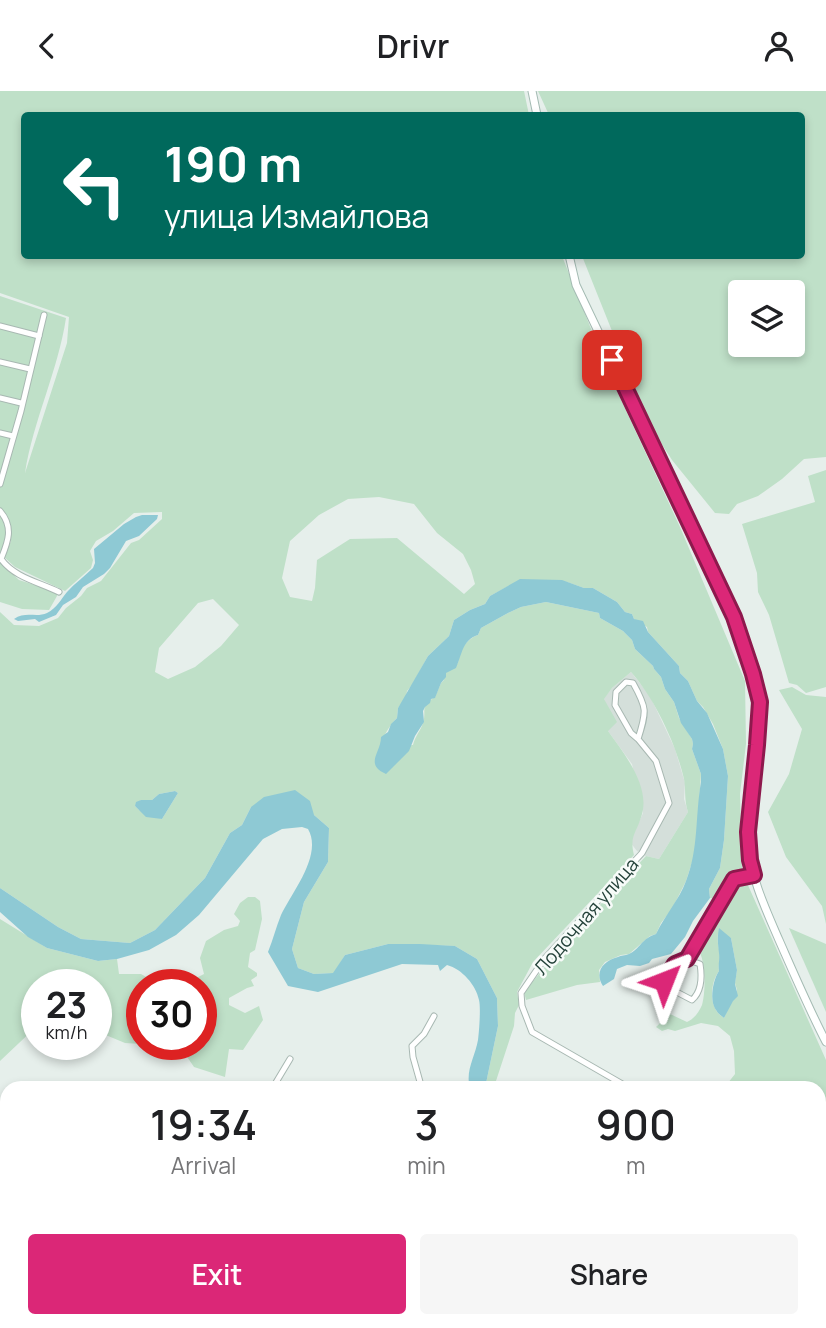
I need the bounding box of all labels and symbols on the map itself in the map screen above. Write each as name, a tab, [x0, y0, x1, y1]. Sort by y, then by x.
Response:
pin	[582, 330, 642, 390]
street label: Лодочная улица	[528, 852, 644, 980]
position arrow	[627, 944, 701, 1018]
speed limit sign: 30	[126, 969, 217, 1060]

